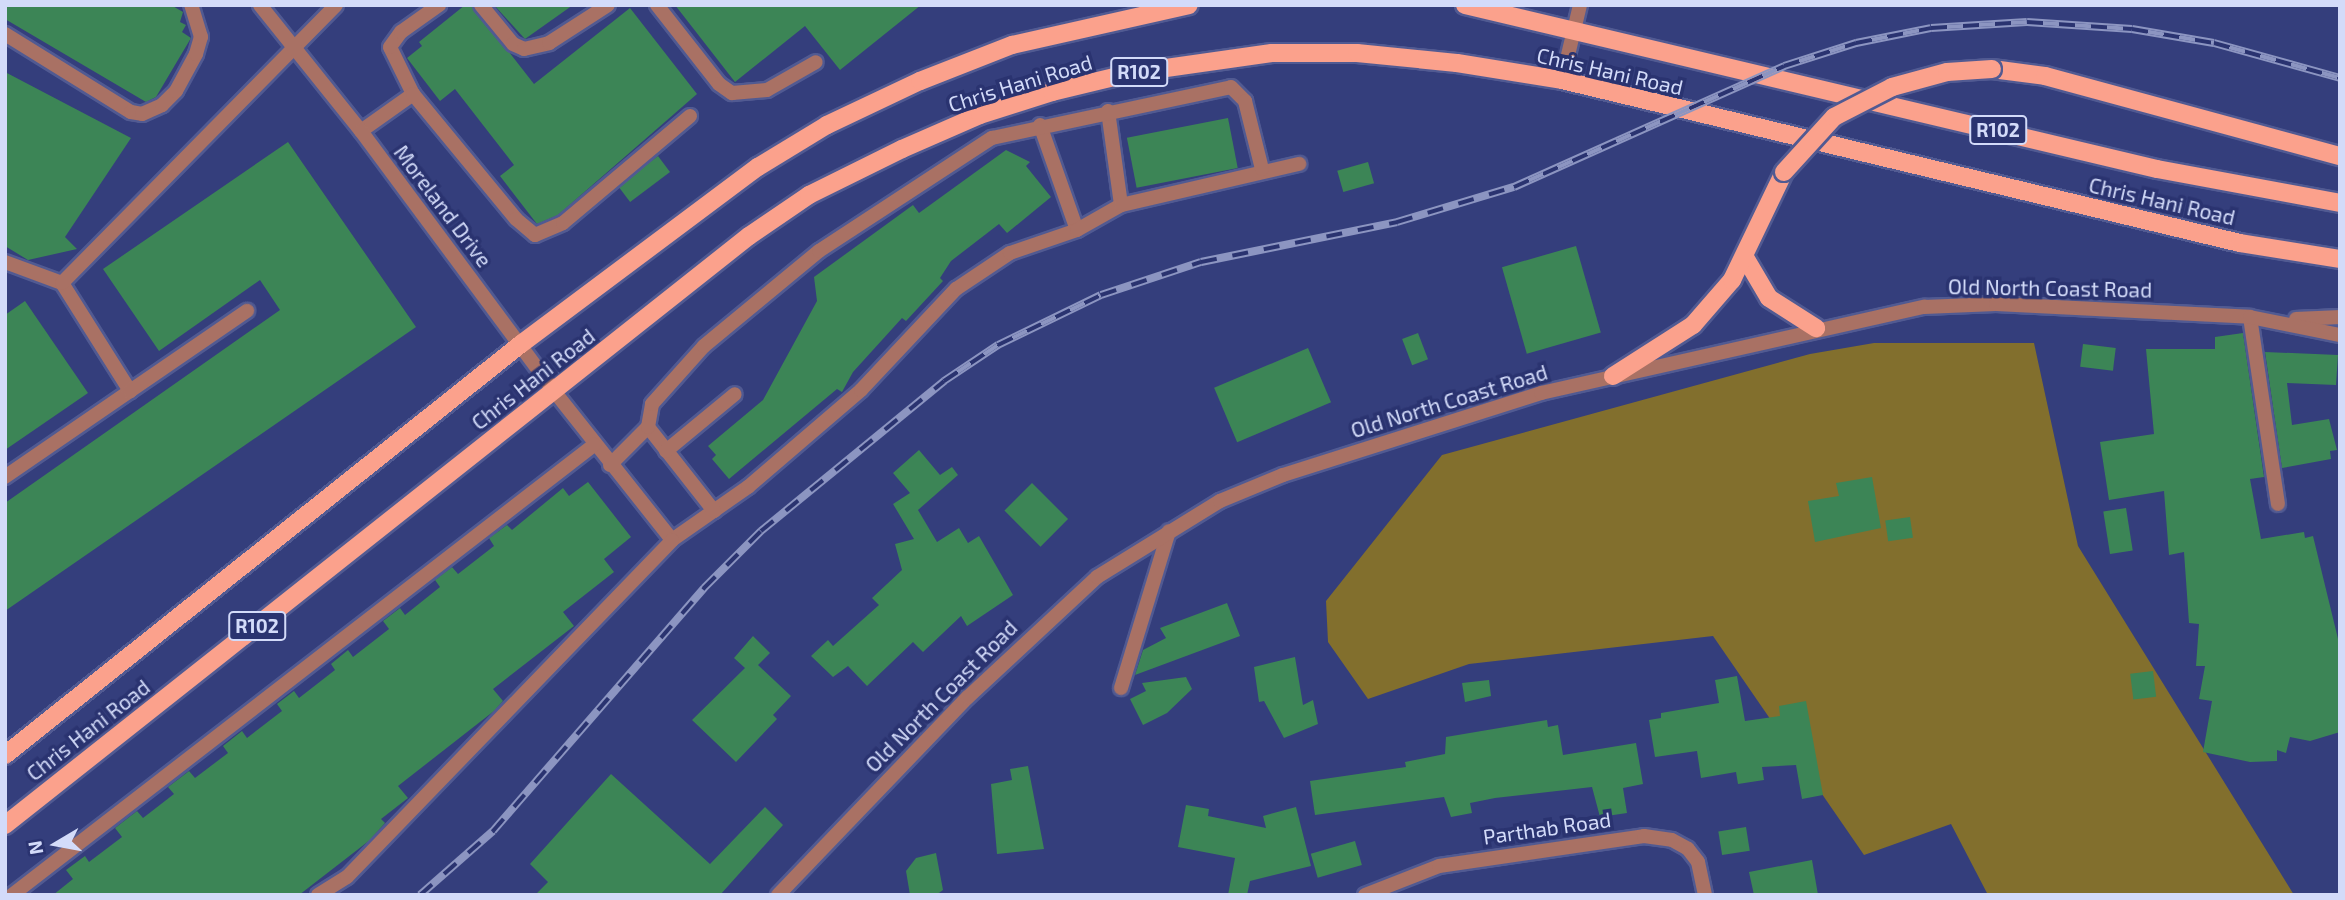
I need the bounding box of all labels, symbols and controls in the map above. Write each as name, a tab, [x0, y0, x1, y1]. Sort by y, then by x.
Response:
street label: Chris Hani Road	[1534, 42, 1686, 100]
street label: Chris Hani Road	[945, 49, 1095, 117]
road number: R102	[1109, 57, 1169, 88]
road number: R102	[1968, 114, 2028, 146]
street label: Moreland Drive	[389, 140, 497, 272]
street label: Chris Hani Road	[2086, 172, 2238, 230]
street label: Old North Coast Road	[1948, 274, 2152, 302]
street label: Chris Hani Road	[466, 323, 600, 435]
street label: Old North Coast Road	[1348, 359, 1550, 443]
road number: R102	[227, 610, 287, 642]
street label: Old North Coast Road	[860, 615, 1022, 777]
street label: Chris Hani Road	[21, 674, 155, 786]
street label: Parthab Road	[1481, 807, 1613, 849]
north arrow	[21, 809, 91, 879]
text: N	[22, 839, 47, 856]

